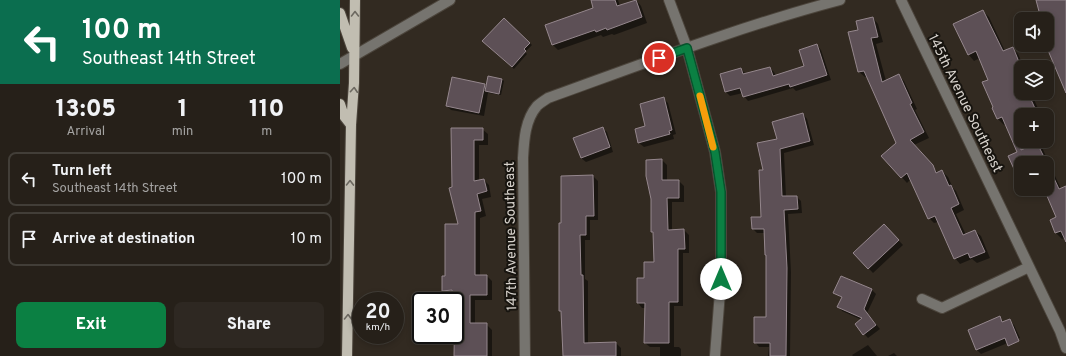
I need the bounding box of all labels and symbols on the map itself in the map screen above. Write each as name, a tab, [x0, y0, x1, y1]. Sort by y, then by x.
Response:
one-way arrow	[351, 11, 359, 17]
street label: 145th Avenue Southeast	[924, 32, 1006, 175]
pin	[642, 41, 676, 75]
one-way arrow	[349, 87, 358, 93]
street label: 147th Avenue Southeast	[502, 161, 521, 311]
one-way arrow	[346, 180, 354, 186]
position arrow	[700, 258, 742, 300]
speed limit sign: 30	[412, 292, 464, 344]
one-way arrow	[343, 314, 352, 320]

